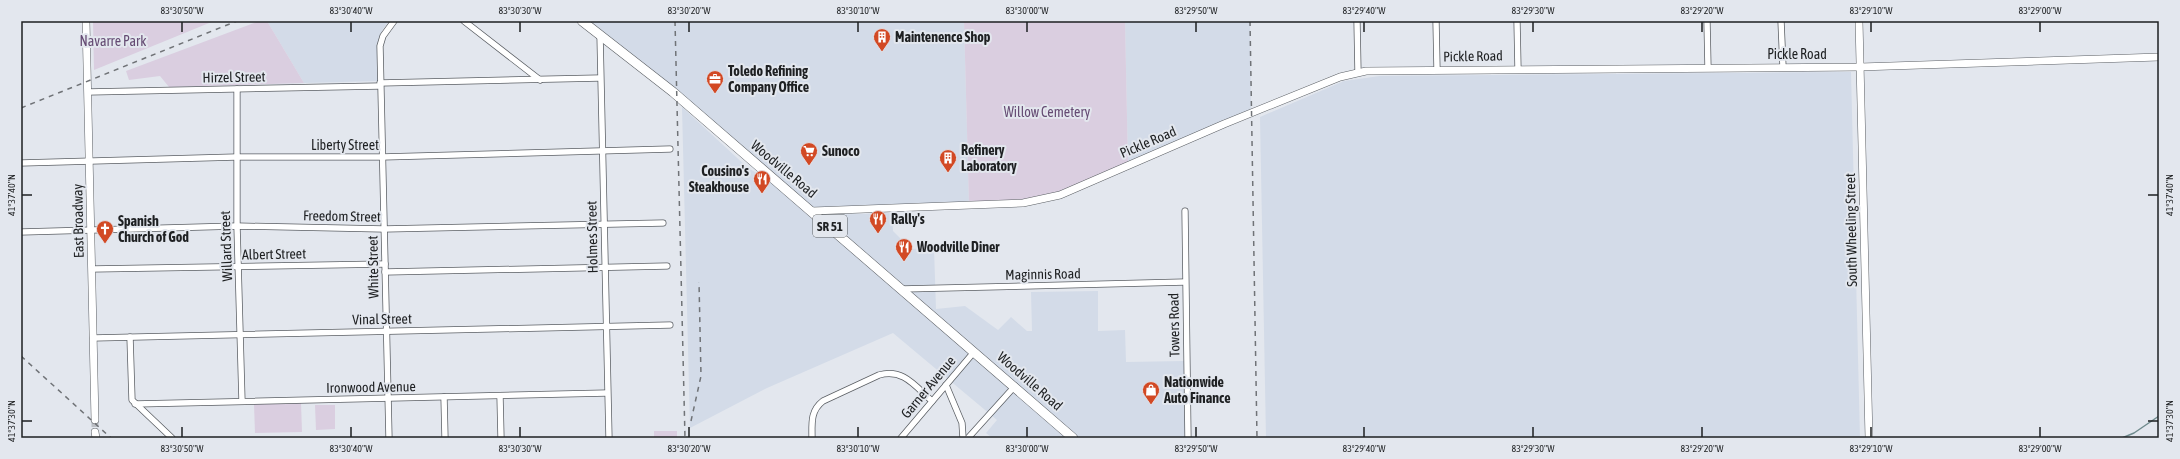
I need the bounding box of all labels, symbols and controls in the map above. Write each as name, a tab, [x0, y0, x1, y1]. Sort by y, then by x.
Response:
text: 83°30'50"W	[160, 5, 204, 16]
text: 83°30'40"W	[329, 5, 373, 16]
text: 83°30'30"W	[498, 5, 542, 16]
text: 83°30'20"W	[667, 5, 711, 16]
text: 83°30'10"W	[836, 5, 880, 16]
text: 83°30'00"W	[1005, 5, 1049, 16]
text: 83°29'50"W	[1174, 5, 1218, 16]
text: 83°29'40"W	[1342, 5, 1386, 16]
text: 83°29'30"W	[1511, 5, 1555, 16]
text: 83°29'20"W	[1680, 5, 1724, 16]
text: 83°29'10"W	[1849, 5, 1893, 16]
text: 83°29'00"W	[2018, 5, 2062, 16]
building icon: Maintenence Shop	[872, 27, 892, 52]
place label: Maintenence Shop	[895, 29, 991, 45]
park label: Navarre Park	[80, 33, 146, 49]
street label: Pickle Road	[1767, 46, 1827, 62]
street label: Pickle Road	[1443, 47, 1503, 65]
place label: Toledo Refining Company Office	[728, 63, 809, 95]
street label: Hirzel Street	[202, 68, 266, 86]
office icon: Toledo Refining Company Office	[705, 69, 725, 94]
park label: Willow Cemetery	[1004, 104, 1091, 120]
street label: Pickle Road	[1117, 123, 1179, 161]
street label: Liberty Street	[311, 137, 379, 153]
street label: Woodville Road	[748, 137, 820, 201]
supermarket icon: Sunoco	[799, 141, 819, 166]
place label: Refinery Laboratory	[961, 142, 1017, 174]
place label: Sunoco	[822, 143, 860, 159]
building icon: Refinery Laboratory	[938, 148, 958, 173]
place label: Cousino's Steakhouse	[689, 163, 749, 195]
restaurant icon: Cousino's Steakhouse	[752, 169, 772, 194]
street label: South Wheeling Street	[1842, 173, 1860, 287]
text: 41°37'40"N	[6, 174, 17, 216]
text: 41°37'40"N	[2164, 174, 2175, 216]
street label: East Broadway	[69, 183, 87, 258]
street label: Holmes Street	[583, 201, 601, 273]
street label: Freedom Street	[303, 207, 381, 225]
restaurant icon: Rally's	[868, 209, 888, 234]
street label: Willard Street	[217, 210, 235, 282]
place label: Rally's	[891, 211, 925, 227]
place label: Spanish Church of God	[118, 213, 189, 245]
road number: SR 51	[813, 215, 847, 237]
church icon: Spanish Church of God	[95, 219, 115, 244]
street label: White Street	[364, 235, 382, 299]
restaurant icon: Woodville Diner	[894, 237, 914, 262]
place label: Woodville Diner	[916, 239, 1000, 255]
street label: Albert Street	[242, 245, 306, 263]
street label: Maginnis Road	[1005, 265, 1081, 283]
street label: Towers Road	[1165, 293, 1183, 357]
street label: Vinal Street	[352, 310, 412, 328]
street label: Woodville Road	[994, 348, 1066, 414]
street label: Garner Avenue	[897, 353, 959, 421]
place label: Nationwide Auto Finance	[1163, 374, 1231, 406]
street label: Ironwood Avenue	[326, 378, 416, 396]
shop icon: Nationwide Auto Finance	[1141, 380, 1161, 405]
text: 41°37'30"N	[6, 400, 17, 442]
text: 41°37'30"N	[2164, 400, 2175, 442]
text: 83°30'50"W	[160, 443, 204, 454]
text: 83°30'40"W	[329, 443, 373, 454]
text: 83°30'30"W	[498, 443, 542, 454]
text: 83°30'20"W	[667, 443, 711, 454]
text: 83°30'10"W	[836, 443, 880, 454]
text: 83°30'00"W	[1005, 443, 1049, 454]
text: 83°29'50"W	[1174, 443, 1218, 454]
text: 83°29'40"W	[1342, 443, 1386, 454]
text: 83°29'30"W	[1511, 443, 1555, 454]
text: 83°29'20"W	[1680, 443, 1724, 454]
text: 83°29'10"W	[1849, 443, 1893, 454]
text: 83°29'00"W	[2018, 443, 2062, 454]

